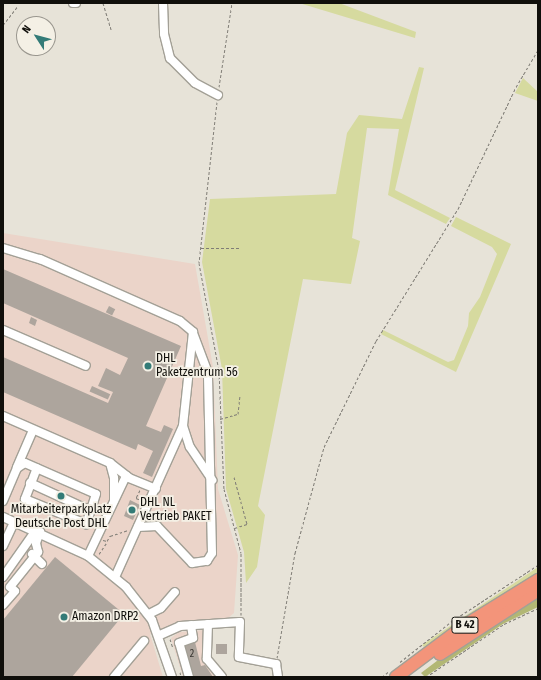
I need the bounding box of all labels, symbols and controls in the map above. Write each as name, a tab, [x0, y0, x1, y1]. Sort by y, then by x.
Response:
north arrow	[16, 16, 56, 56]
text: N	[19, 23, 34, 36]
place label: DHL Paketzentrum 56	[156, 352, 238, 380]
marker: DHL Paketzentrum 56	[143, 361, 153, 371]
marker: Mitarbeiterparkplatz Deutsche Post DHL	[56, 491, 66, 501]
place label: DHL NL Vertrieb PAKET	[140, 496, 212, 524]
place label: Mitarbeiterparkplatz Deutsche Post DHL	[11, 503, 111, 531]
marker: DHL NL Vertrieb PAKET	[127, 505, 137, 515]
place label: Amazon DRP2	[72, 610, 138, 624]
marker: Amazon DRP2	[59, 612, 69, 622]
road number: B 42	[451, 616, 479, 634]
house number: 2	[190, 649, 194, 661]

